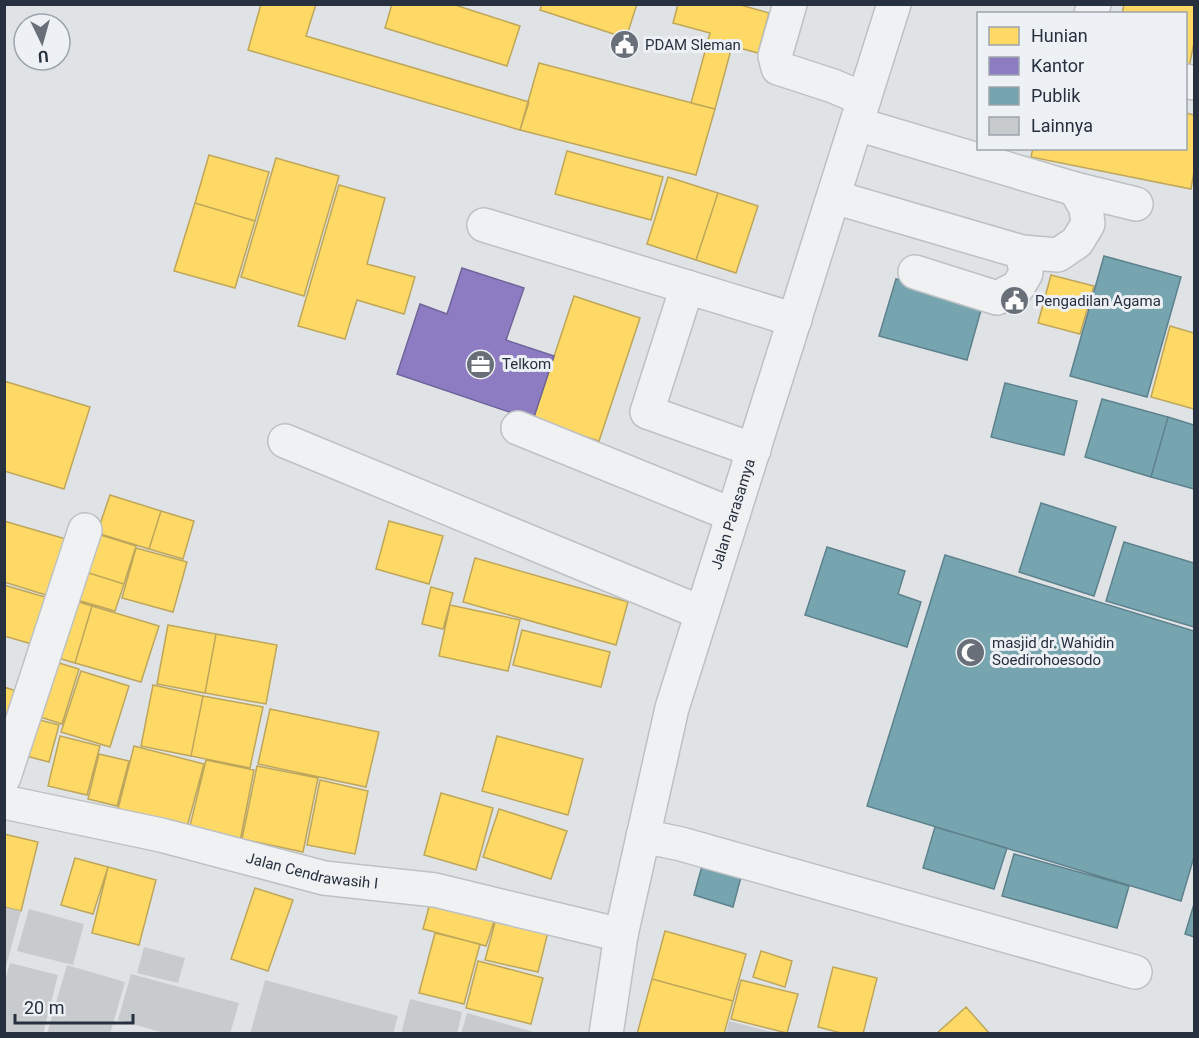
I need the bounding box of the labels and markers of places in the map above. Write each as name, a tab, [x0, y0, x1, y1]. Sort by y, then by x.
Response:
public building icon: PDAM Sleman	[608, 29, 640, 61]
place label: PDAM Sleman	[645, 36, 741, 54]
public building icon: Pengadilan Agama	[998, 285, 1030, 317]
place label: Pengadilan Agama	[1035, 292, 1161, 310]
office icon: Telkom	[465, 348, 497, 380]
place label: Telkom	[502, 355, 551, 373]
place label: masjid dr. Wahidin Soedirohoesodo	[992, 634, 1114, 669]
mosque icon: masjid dr. Wahidin Soedirohoesodo	[955, 636, 987, 668]

